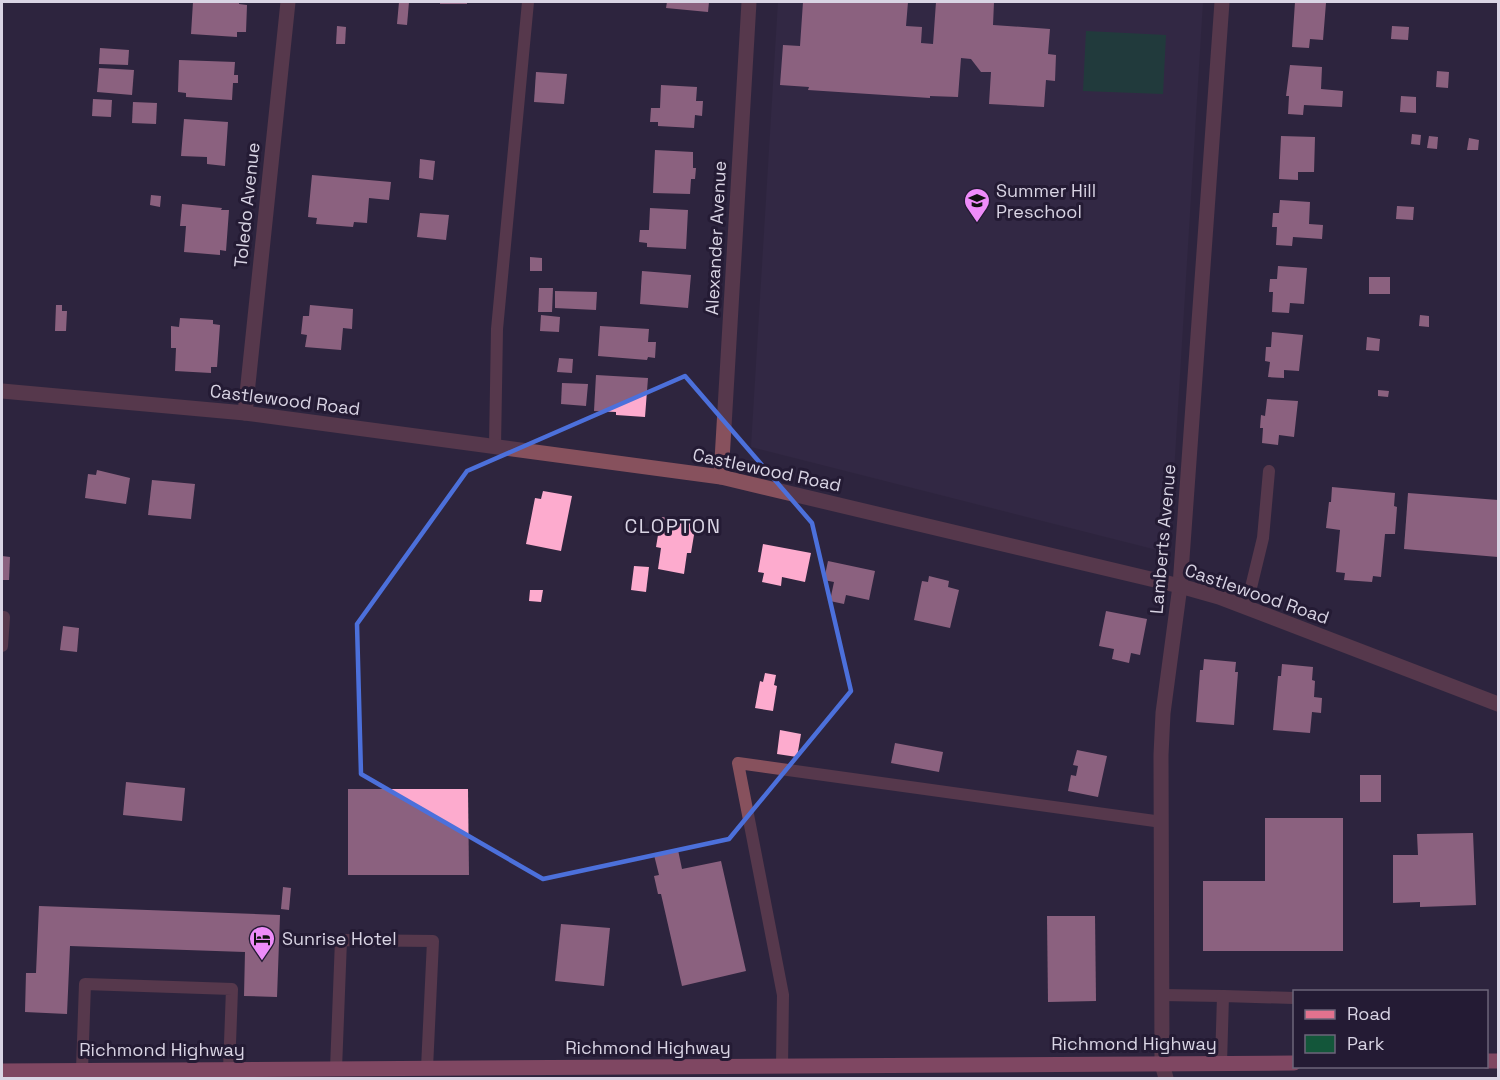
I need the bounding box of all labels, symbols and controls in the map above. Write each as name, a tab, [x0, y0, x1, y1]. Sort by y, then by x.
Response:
street label: Toledo Avenue	[228, 141, 265, 269]
street label: Alexander Avenue	[700, 160, 731, 316]
place label: Summer Hill Preschool	[996, 179, 1096, 223]
school or university icon: Summer Hill Preschool	[962, 186, 992, 224]
street label: Castlewood Road	[209, 379, 361, 420]
street label: Castlewood Road	[691, 443, 843, 496]
street label: Lamberts Avenue	[1144, 463, 1181, 615]
district label: CLOPTON	[624, 513, 722, 539]
street label: Castlewood Road	[1182, 558, 1332, 629]
hotel icon: Sunrise Hotel	[247, 924, 277, 962]
place label: Sunrise Hotel	[282, 927, 397, 950]
legend	[1293, 990, 1488, 1068]
text: Road	[1347, 1002, 1391, 1025]
street label: Richmond Highway	[1051, 1032, 1217, 1055]
text: Park	[1347, 1032, 1385, 1055]
street label: Richmond Highway	[565, 1036, 731, 1059]
street label: Richmond Highway	[79, 1038, 245, 1061]

